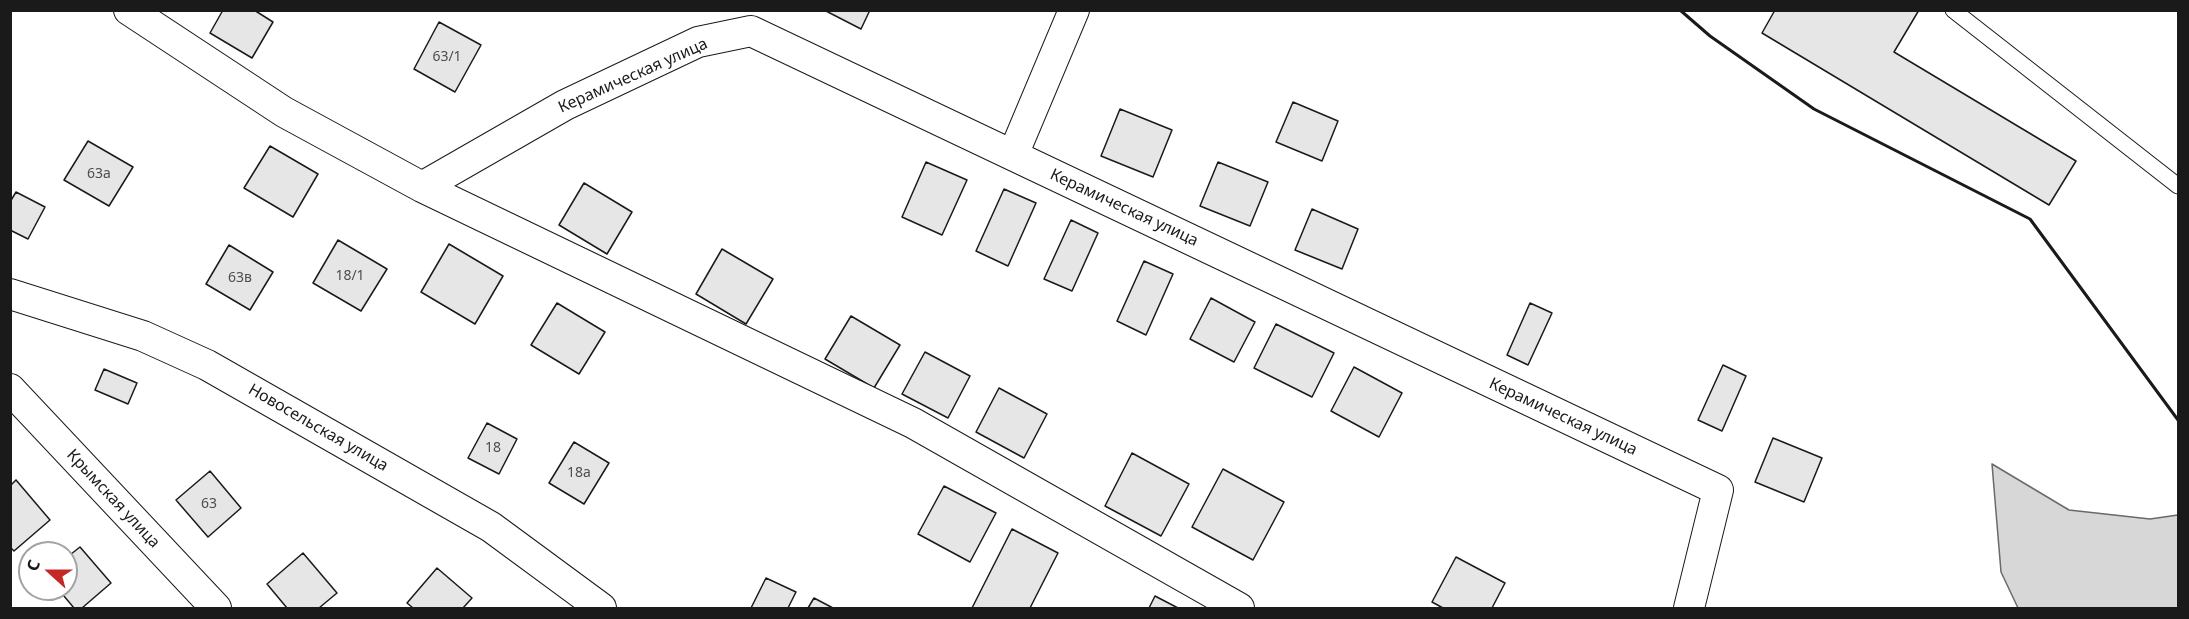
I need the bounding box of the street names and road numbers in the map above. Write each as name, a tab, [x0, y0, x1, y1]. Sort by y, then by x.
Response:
street label: Керамическая улица	[555, 34, 711, 118]
street label: Керамическая улица	[1047, 165, 1201, 251]
street label: Керамическая улица	[1486, 374, 1640, 460]
street label: Новосельская улица	[245, 380, 391, 476]
street label: Крымская улица	[62, 446, 164, 552]

